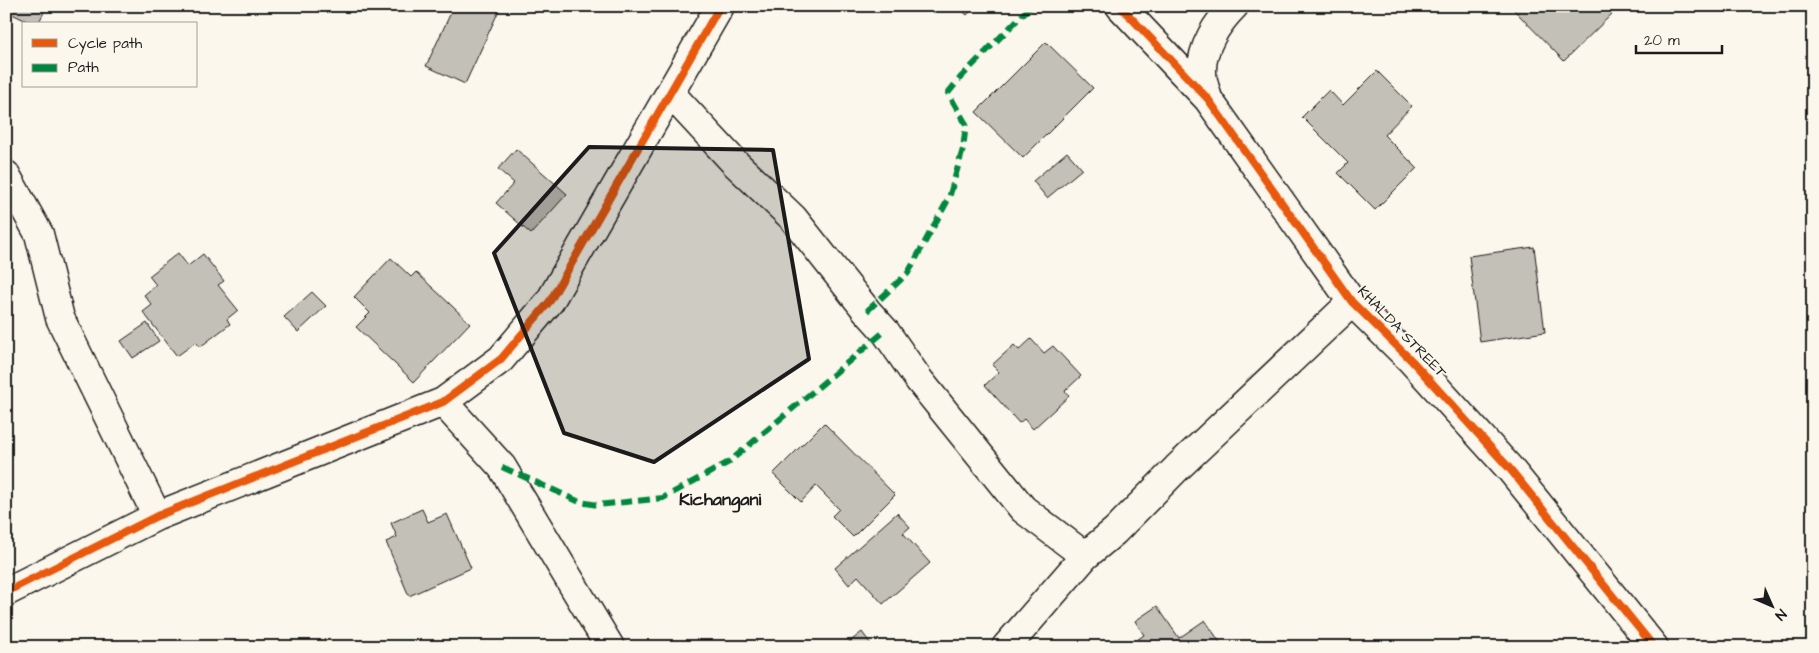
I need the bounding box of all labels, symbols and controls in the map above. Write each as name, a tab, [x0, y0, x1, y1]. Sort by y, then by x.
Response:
legend	[22, 22, 198, 88]
scale bar	[1636, 22, 1723, 54]
text: 20 m	[1644, 30, 1680, 51]
text: Cycle path	[68, 33, 143, 55]
text: Path	[68, 57, 99, 78]
street label: KHALDA STREET	[1353, 281, 1452, 383]
district label: Kichangani	[679, 487, 761, 513]
north arrow	[1746, 580, 1796, 630]
text: N	[1770, 604, 1791, 625]

